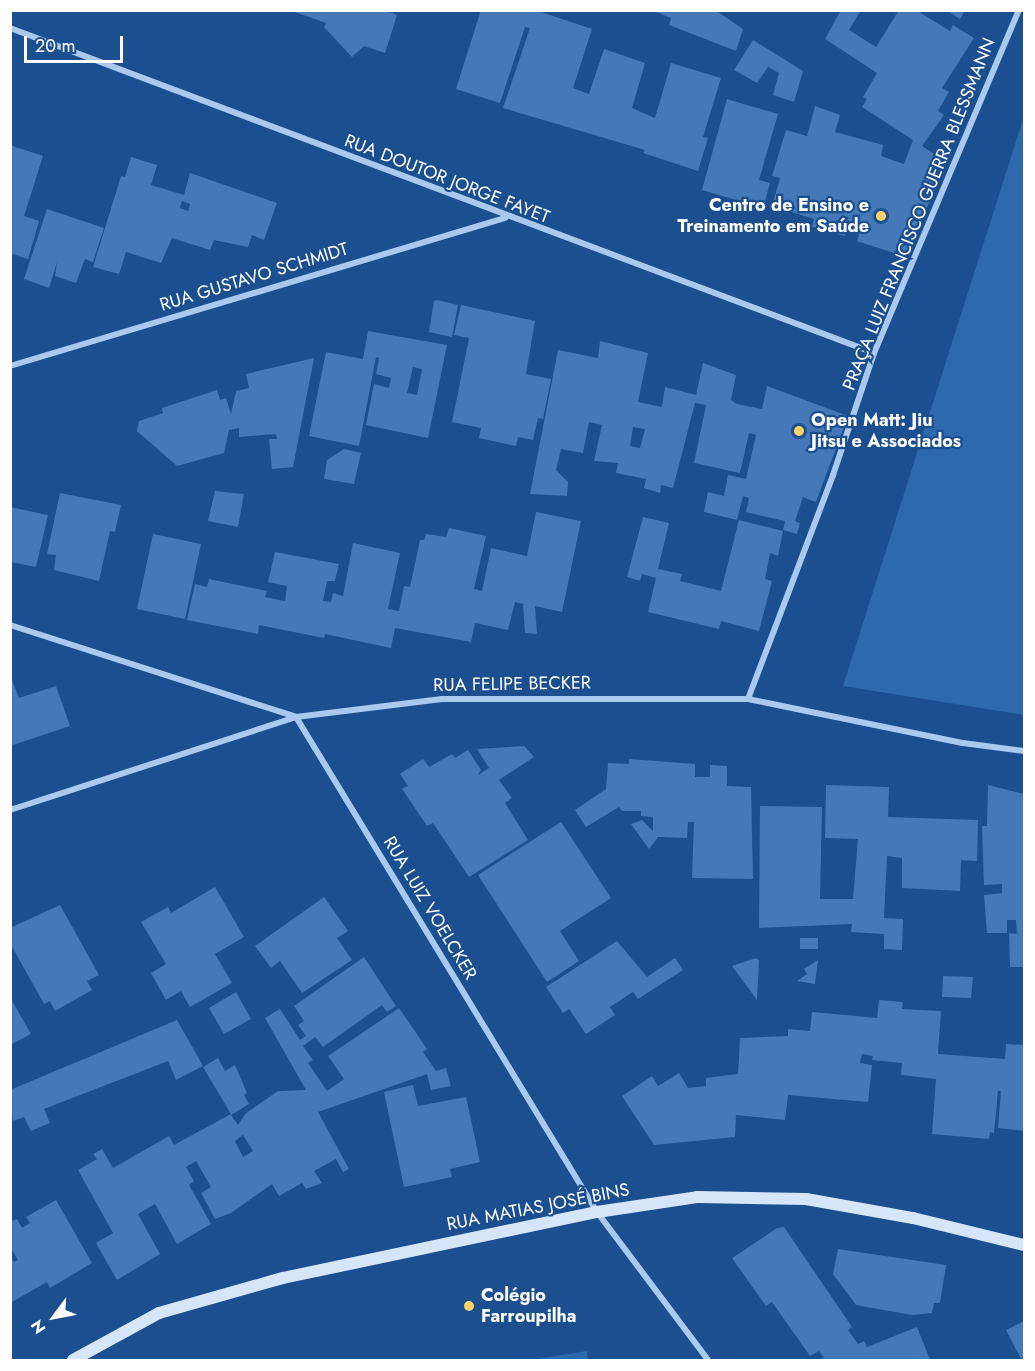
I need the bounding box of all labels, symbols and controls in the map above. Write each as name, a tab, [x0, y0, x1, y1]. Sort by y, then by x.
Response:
scale bar	[27, 24, 126, 62]
text: 20 m	[35, 33, 75, 59]
street label: PRAÇA LUIZ FRANCISCO GUERRA BLESSMANN	[838, 35, 1000, 393]
street label: RUA DOUTOR JORGE FAYET	[341, 130, 553, 228]
place label: Centro de Ensino e Treinamento em Saúde	[678, 195, 869, 238]
marker: Centro de Ensino e Treinamento em Saúde	[874, 209, 888, 223]
street label: RUA GUSTAVO SCHMIDT	[157, 238, 351, 316]
place label: Open Matt: Jiu Jitsu e Associados	[811, 410, 961, 452]
marker: Open Matt: Jiu Jitsu e Associados	[792, 424, 806, 438]
street label: RUA FELIPE BECKER	[433, 672, 591, 696]
street label: RUA LUIZ VOELCKER	[379, 832, 481, 984]
street label: RUA MATIAS JOSÉ BINS	[445, 1179, 631, 1235]
place label: Colégio Farroupilha	[481, 1285, 576, 1328]
north arrow	[24, 1287, 84, 1347]
marker: Colégio Farroupilha	[462, 1299, 476, 1313]
text: N	[25, 1315, 51, 1338]

